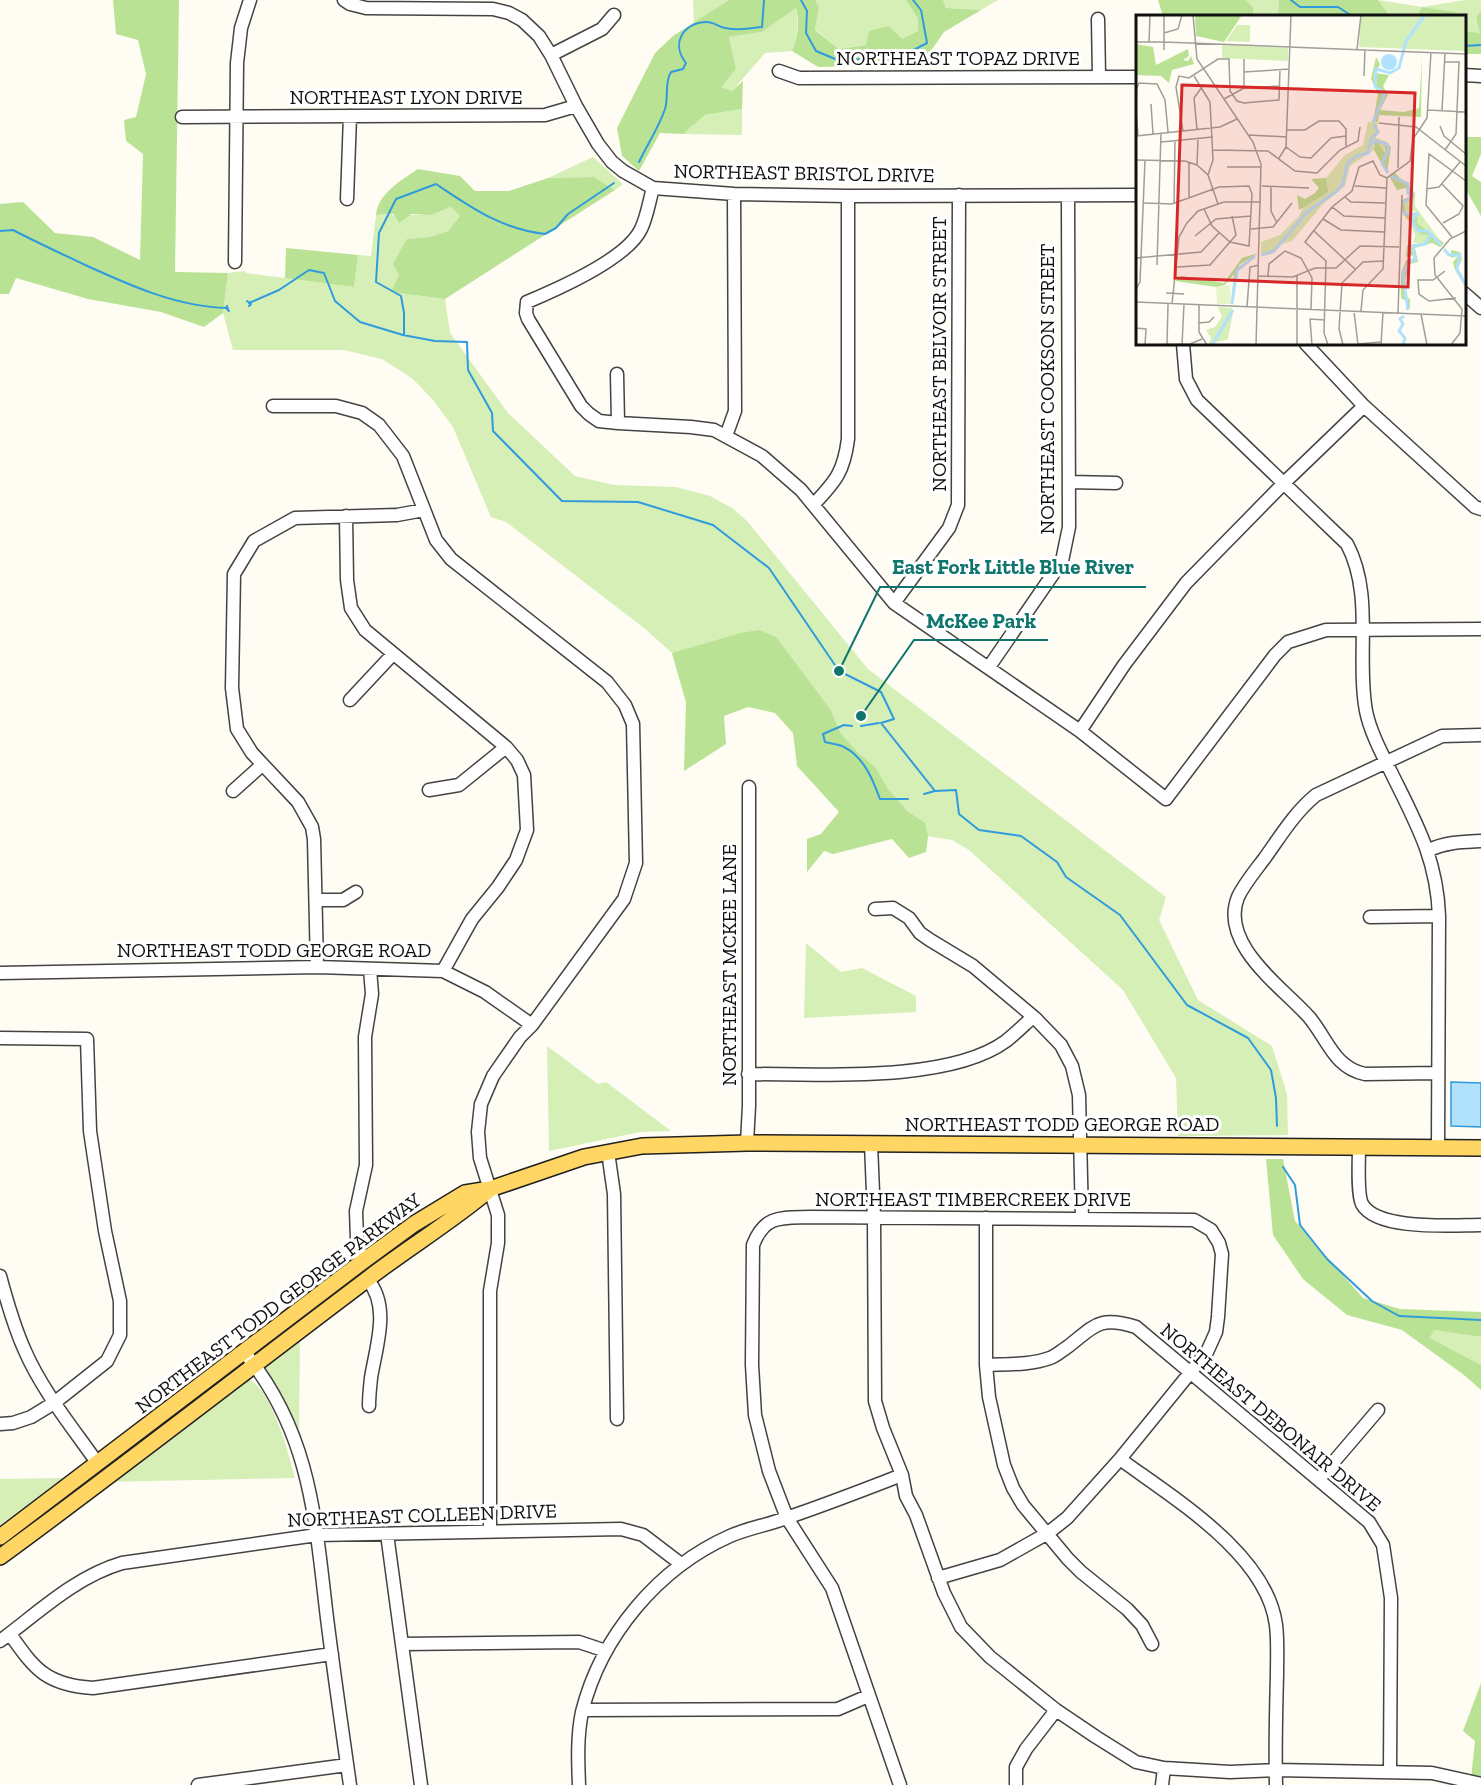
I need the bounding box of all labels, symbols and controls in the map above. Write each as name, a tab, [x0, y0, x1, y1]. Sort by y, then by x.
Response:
inset map	[1136, 15, 1466, 345]
street label: NORTHEAST TOPAZ DRIVE	[836, 46, 1080, 70]
street label: NORTHEAST LYON DRIVE	[290, 85, 522, 109]
street label: NORTHEAST BRISTOL DRIVE	[673, 159, 935, 187]
street label: NORTHEAST BELVOIR STREET	[927, 216, 951, 492]
street label: NORTHEAST COOKSON STREET	[1035, 244, 1059, 534]
callout: East Fork Little Blue River	[880, 548, 1146, 587]
text: East Fork Little Blue River	[892, 554, 1134, 579]
callout: McKee Park	[914, 601, 1048, 640]
text: McKee Park	[926, 608, 1036, 633]
street label: NORTHEAST MCKEE LANE	[717, 844, 741, 1086]
street label: NORTHEAST TODD GEORGE ROAD	[117, 938, 431, 962]
street label: NORTHEAST TODD GEORGE ROAD	[905, 1112, 1219, 1136]
street label: NORTHEAST TODD GEORGE PARKWAY	[130, 1187, 426, 1418]
street label: NORTHEAST TIMBERCREEK DRIVE	[815, 1187, 1131, 1211]
street label: NORTHEAST DEBONAIR DRIVE	[1156, 1318, 1386, 1516]
street label: NORTHEAST COLLEEN DRIVE	[287, 1498, 557, 1532]

